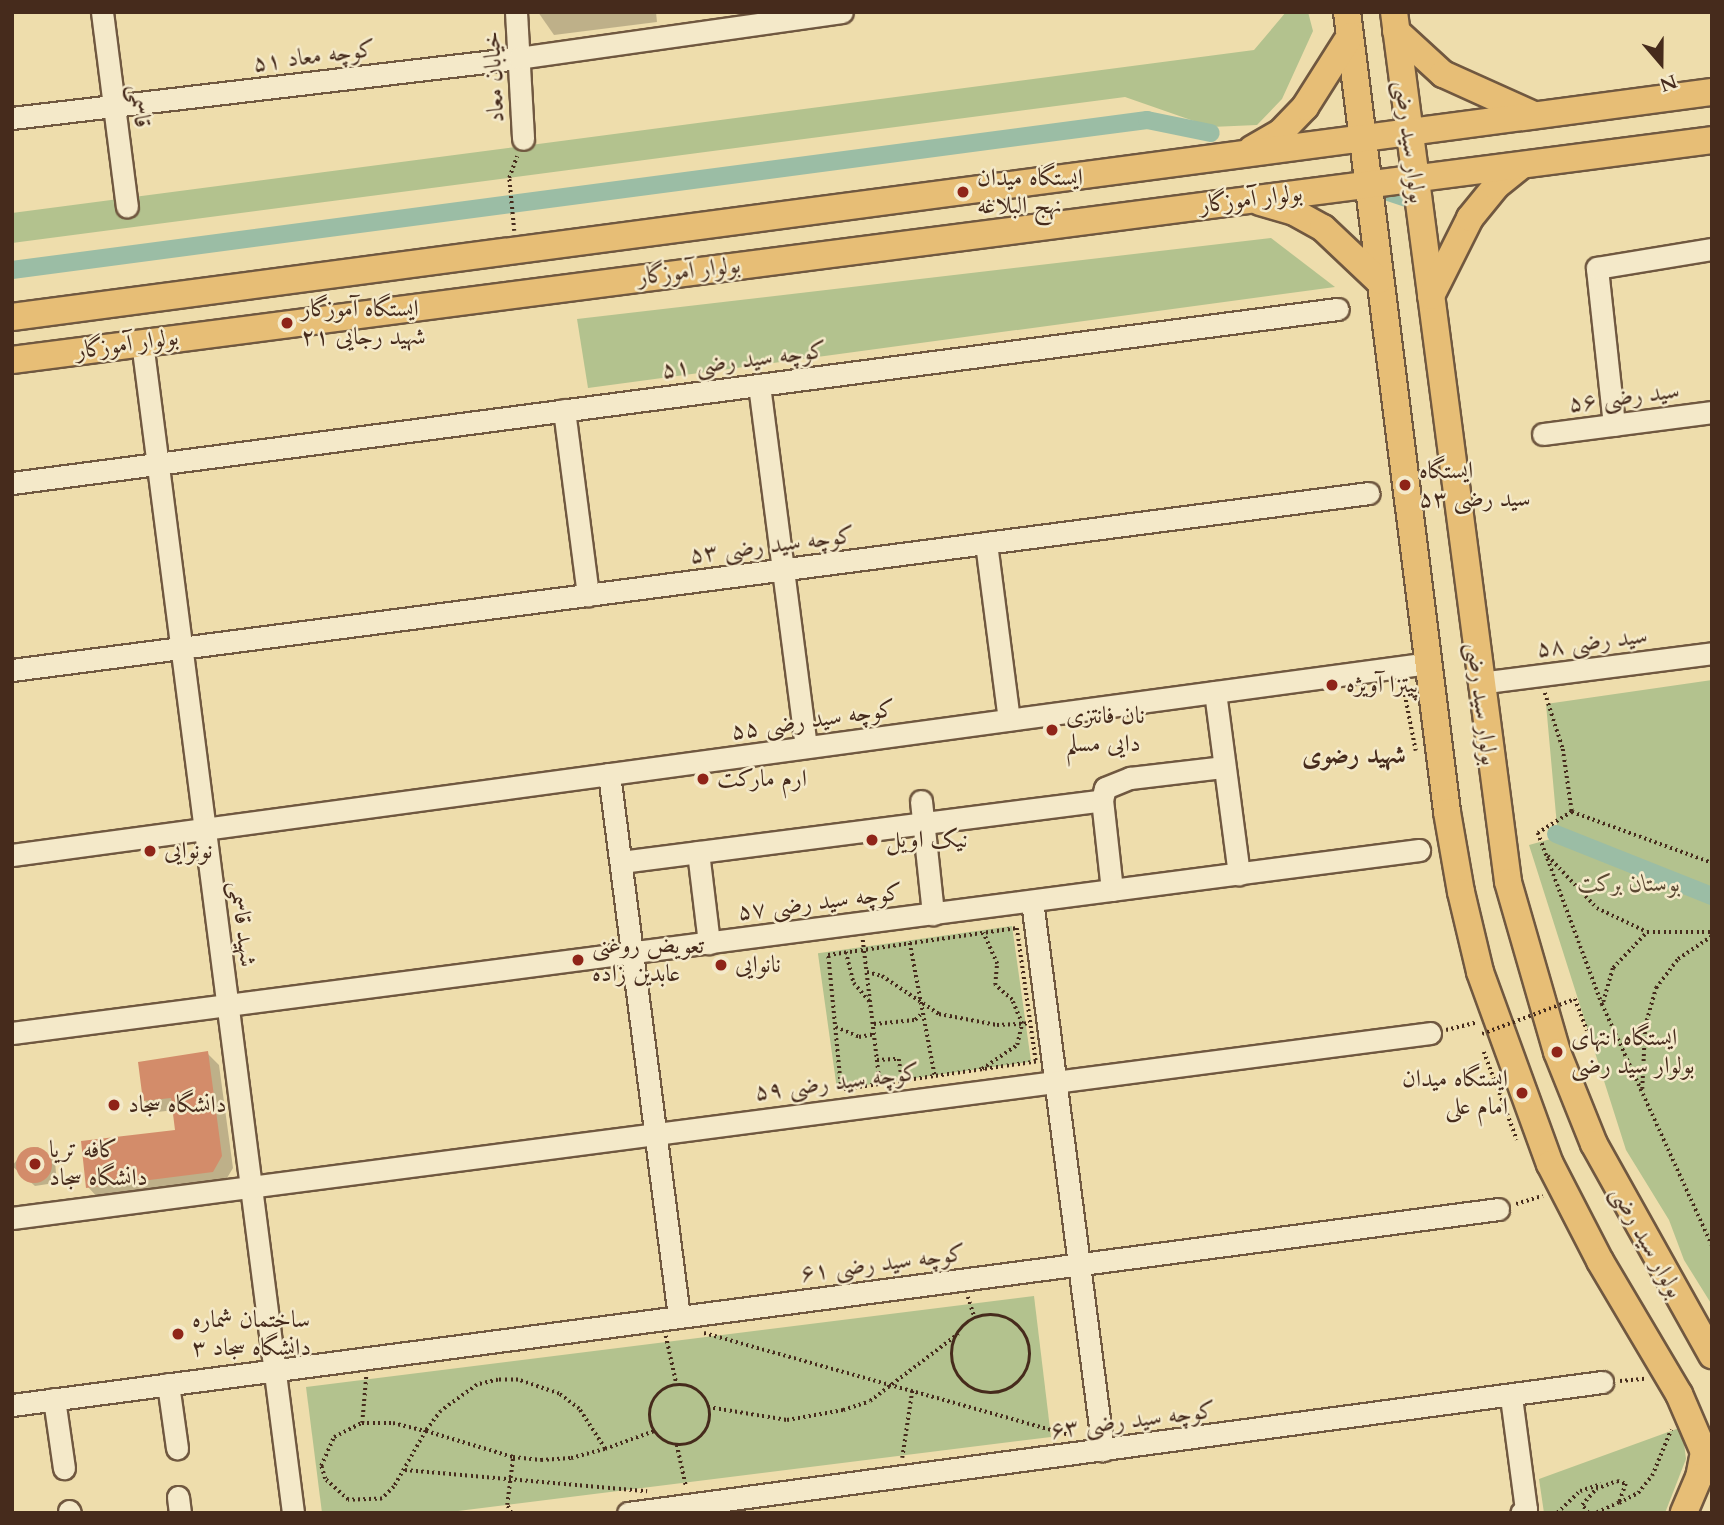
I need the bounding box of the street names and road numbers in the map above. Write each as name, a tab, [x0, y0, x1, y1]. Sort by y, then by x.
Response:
street label: خیابان معاد	[477, 30, 511, 124]
street label: کوچه معاد ۵۱	[251, 34, 377, 78]
street label: بولوار سید رضی	[1388, 79, 1432, 205]
street label: قاسمی	[123, 83, 157, 129]
street label: بولوار آموزگار	[1198, 178, 1304, 220]
street label: بولوار آموزگار	[636, 250, 742, 292]
street label: بولوار آموزگار	[74, 323, 180, 365]
street label: کوچه سید رضی ۵۱	[660, 336, 828, 384]
street label: سید رضی ۵۶	[1567, 376, 1681, 418]
street label: کوچه سید رضی ۵۳	[688, 521, 856, 569]
street label: سید رضی ۵۸	[1535, 621, 1649, 663]
street label: بولوار سید رضی	[1460, 641, 1504, 767]
street label: کوچه سید رضی ۵۵	[729, 694, 897, 746]
street label: کوچه سید رضی ۵۷	[736, 878, 904, 926]
street label: شهید قاسمی	[223, 879, 263, 969]
street label: کوچه سید رضی ۵۹	[753, 1058, 921, 1106]
street label: بولوار سید رضی	[1604, 1181, 1690, 1303]
street label: کوچه سید رضی ۶۱	[799, 1239, 967, 1287]
street label: کوچه سید رضی ۶۳	[1049, 1396, 1217, 1444]

